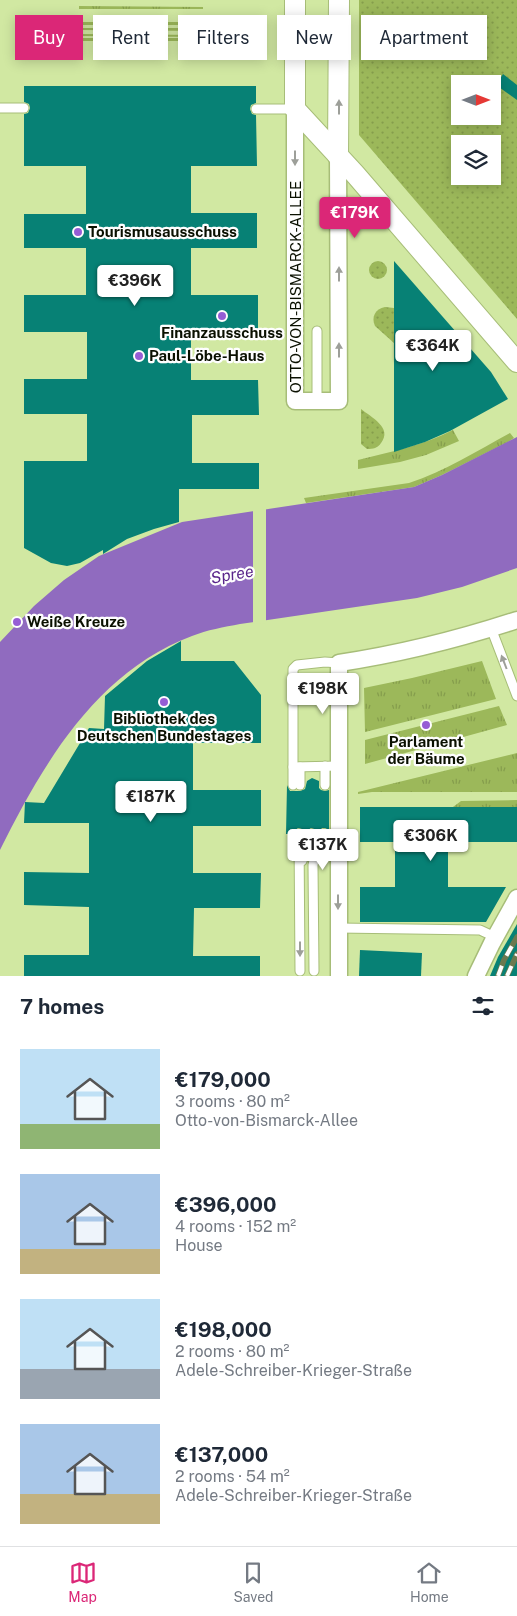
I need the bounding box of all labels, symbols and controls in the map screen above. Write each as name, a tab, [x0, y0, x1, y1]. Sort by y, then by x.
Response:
chip: Buy	[15, 15, 83, 60]
chip: Rent	[93, 15, 168, 60]
chip: Filters	[178, 15, 267, 60]
chip: New	[277, 15, 351, 60]
chip: Apartment	[361, 15, 487, 60]
north arrow	[451, 75, 501, 125]
map controls	[451, 75, 501, 185]
one-way arrow	[335, 99, 343, 115]
button: layers	[451, 135, 501, 185]
one-way arrow	[291, 150, 299, 166]
street label: OTTO-VON-BISMARCK-ALLEE	[287, 181, 304, 393]
pin: €179K	[320, 196, 390, 239]
text: €179K	[330, 203, 380, 222]
place label: Tourismusausschuss	[88, 223, 237, 240]
marker: Tourismusausschuss	[72, 226, 84, 238]
pin: €396K	[100, 264, 170, 307]
one-way arrow	[335, 265, 343, 281]
text: €396K	[108, 271, 162, 290]
marker: Finanzausschuss	[216, 310, 228, 322]
place label: Finanzausschuss	[161, 324, 283, 341]
pin: €364K	[398, 330, 468, 372]
text: €364K	[406, 336, 460, 355]
one-way arrow	[335, 342, 343, 358]
place label: Paul-Löbe-Haus	[149, 347, 265, 364]
marker: Paul-Löbe-Haus	[133, 350, 145, 362]
water label: Spree	[209, 561, 255, 588]
place label: Weiße Kreuze	[27, 613, 125, 630]
marker: Weiße Kreuze	[11, 616, 23, 628]
one-way arrow	[500, 655, 507, 670]
pin: €198K	[288, 672, 358, 715]
text: €198K	[298, 679, 348, 698]
marker: Bibliothek des Deutschen Bundestages	[158, 696, 170, 708]
place label: Bibliothek des Deutschen Bundestages	[77, 710, 251, 744]
marker: Parlament der Bäume	[420, 719, 432, 731]
place label: Parlament der Bäume	[387, 733, 465, 767]
pin: €187K	[116, 780, 186, 823]
text: €187K	[126, 787, 176, 806]
pin: €306K	[396, 820, 466, 862]
text: €306K	[404, 826, 458, 845]
pin: €137K	[288, 828, 358, 871]
text: €137K	[298, 835, 348, 854]
one-way arrow	[334, 895, 342, 911]
one-way arrow	[296, 941, 304, 957]
icon: filters	[469, 992, 497, 1020]
text: 7 homes	[20, 994, 104, 1019]
text: €179,000	[175, 1067, 271, 1092]
icon: home	[60, 1069, 120, 1129]
text: 3 rooms · 80 m²	[175, 1092, 290, 1111]
text: Otto-von-Bismarck-Allee	[175, 1111, 358, 1130]
text: €396,000	[175, 1192, 277, 1217]
icon: home	[60, 1194, 120, 1254]
text: 4 rooms · 152 m²	[175, 1217, 296, 1236]
text: House	[175, 1236, 223, 1255]
text: €198,000	[175, 1317, 272, 1342]
icon: home	[60, 1319, 120, 1379]
text: 2 rooms · 80 m²	[175, 1342, 289, 1361]
text: Adele-Schreiber-Krieger-Straße	[175, 1361, 412, 1380]
text: €137,000	[175, 1442, 268, 1467]
icon: home	[60, 1444, 120, 1504]
text: 2 rooms · 54 m²	[175, 1467, 290, 1486]
text: Adele-Schreiber-Krieger-Straße	[175, 1486, 412, 1505]
tab: Map	[68, 1559, 97, 1605]
tab: Saved	[233, 1559, 273, 1605]
tab: Home	[410, 1559, 449, 1605]

